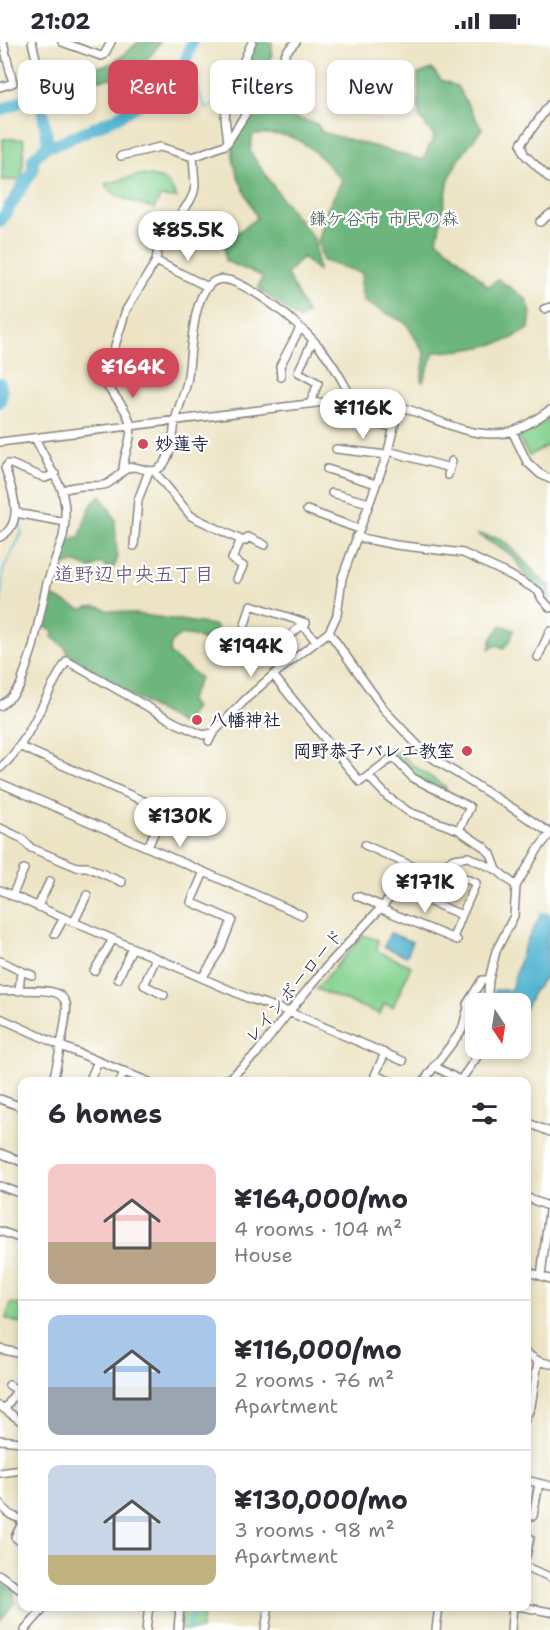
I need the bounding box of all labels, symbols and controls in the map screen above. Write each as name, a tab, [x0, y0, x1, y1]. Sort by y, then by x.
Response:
text: 21:02	[30, 7, 90, 36]
chip: Buy	[18, 60, 96, 114]
chip: Rent	[108, 60, 198, 114]
chip: Filters	[210, 60, 315, 114]
chip: New	[327, 60, 414, 114]
park label: 鎌ケ谷市 市民の森	[309, 207, 459, 231]
pin: ¥85.5K	[139, 211, 237, 262]
text: ¥85.5K	[152, 217, 224, 243]
pin: ¥164K	[91, 348, 175, 399]
text: ¥164K	[101, 354, 165, 380]
pin: ¥116K	[321, 389, 405, 440]
text: ¥116K	[334, 395, 392, 421]
place label: 妙蓮寺	[155, 432, 209, 456]
marker: 妙蓮寺	[136, 437, 150, 451]
district label: 道野辺中央五丁目	[54, 561, 214, 587]
pin: ¥194K	[209, 627, 293, 678]
text: ¥194K	[219, 633, 283, 659]
place label: 八幡神社	[209, 708, 281, 732]
marker: 八幡神社	[190, 713, 204, 727]
place label: 岡野恭子バレエ教室	[293, 739, 455, 763]
marker: 岡野恭子バレエ教室	[460, 744, 474, 758]
pin: ¥130K	[138, 797, 222, 848]
text: ¥130K	[148, 803, 212, 829]
pin: ¥171K	[383, 863, 467, 914]
text: ¥171K	[396, 869, 454, 895]
street label: レインボーロード	[239, 924, 349, 1048]
north arrow	[465, 993, 531, 1059]
map controls	[465, 993, 531, 1059]
text: 6 homes	[48, 1096, 162, 1131]
icon: filters	[468, 1097, 501, 1130]
text: ¥164,000/mo	[234, 1181, 408, 1216]
icon: home	[96, 1188, 168, 1260]
text: 4 rooms · 104 m²	[234, 1216, 402, 1242]
text: House	[234, 1242, 293, 1268]
text: ¥116,000/mo	[234, 1332, 402, 1367]
icon: home	[96, 1339, 168, 1411]
text: 2 rooms · 76 m²	[234, 1367, 394, 1393]
text: Apartment	[234, 1393, 338, 1419]
text: ¥130,000/mo	[234, 1482, 408, 1517]
icon: home	[96, 1489, 168, 1561]
text: 3 rooms · 98 m²	[234, 1517, 395, 1543]
text: Apartment	[234, 1543, 338, 1569]

